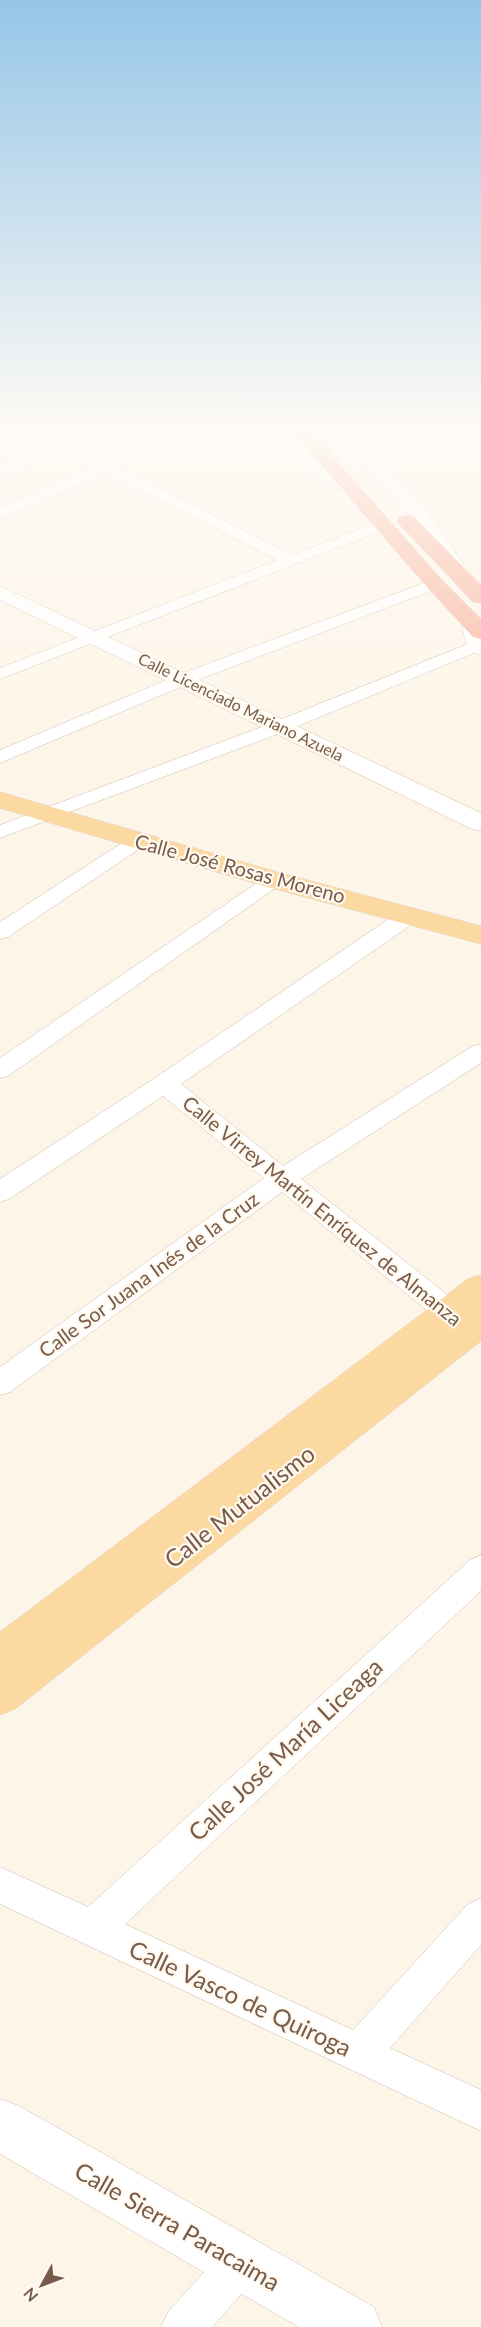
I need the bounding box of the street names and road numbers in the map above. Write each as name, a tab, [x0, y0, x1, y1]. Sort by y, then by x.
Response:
street label: Calle Licenciado Mariano Azuela	[135, 648, 347, 765]
street label: Calle José Rosas Moreno	[132, 828, 348, 908]
street label: Calle Virrey Martín Enríquez de Almanza	[178, 1090, 467, 1330]
street label: Calle Sor Juana Inés de la Cruz	[34, 1186, 263, 1362]
street label: Calle Mutualismo	[158, 1438, 320, 1573]
street label: Calle José María Liceaga	[182, 1651, 388, 1846]
street label: Calle Vasco de Quiroga	[125, 1933, 356, 2062]
street label: Calle Sierra Paracaima	[70, 2155, 285, 2296]

